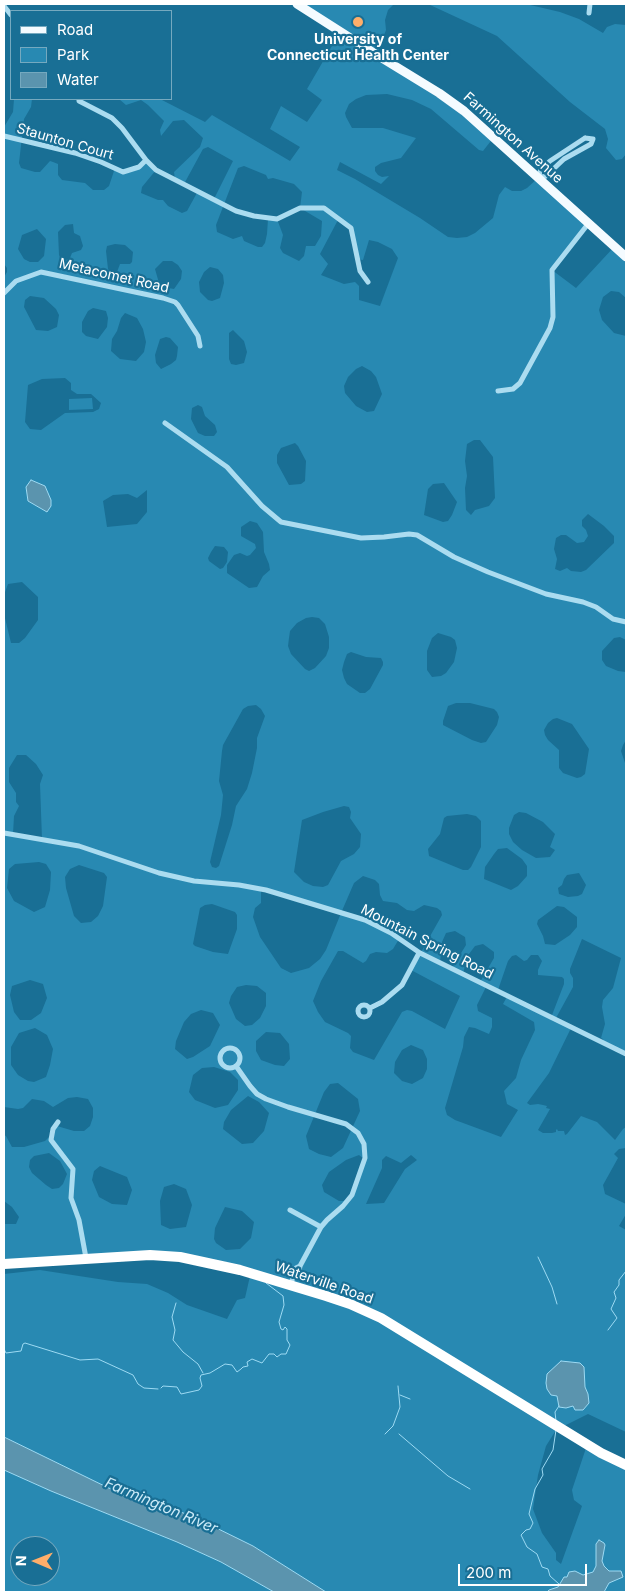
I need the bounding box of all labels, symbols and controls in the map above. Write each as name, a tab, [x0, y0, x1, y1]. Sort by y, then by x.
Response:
legend	[10, 10, 172, 100]
marker: University of Connecticut Health Center	[351, 15, 365, 29]
text: Road	[57, 20, 93, 39]
place label: University of Connecticut Health Center	[267, 32, 449, 64]
text: Park	[57, 45, 89, 64]
text: Water	[57, 70, 99, 89]
street label: Farmington Avenue	[460, 89, 566, 187]
street label: Staunton Court	[15, 120, 115, 164]
street label: Metacomet Road	[57, 255, 171, 297]
street label: Mountain Spring Road	[358, 901, 496, 983]
street label: Waterville Road	[273, 1258, 375, 1308]
water label: Farmington River	[102, 1474, 220, 1538]
north arrow	[10, 1536, 60, 1586]
scale bar	[460, 1554, 589, 1586]
text: N	[12, 1555, 29, 1566]
text: 200 m	[466, 1563, 511, 1582]

